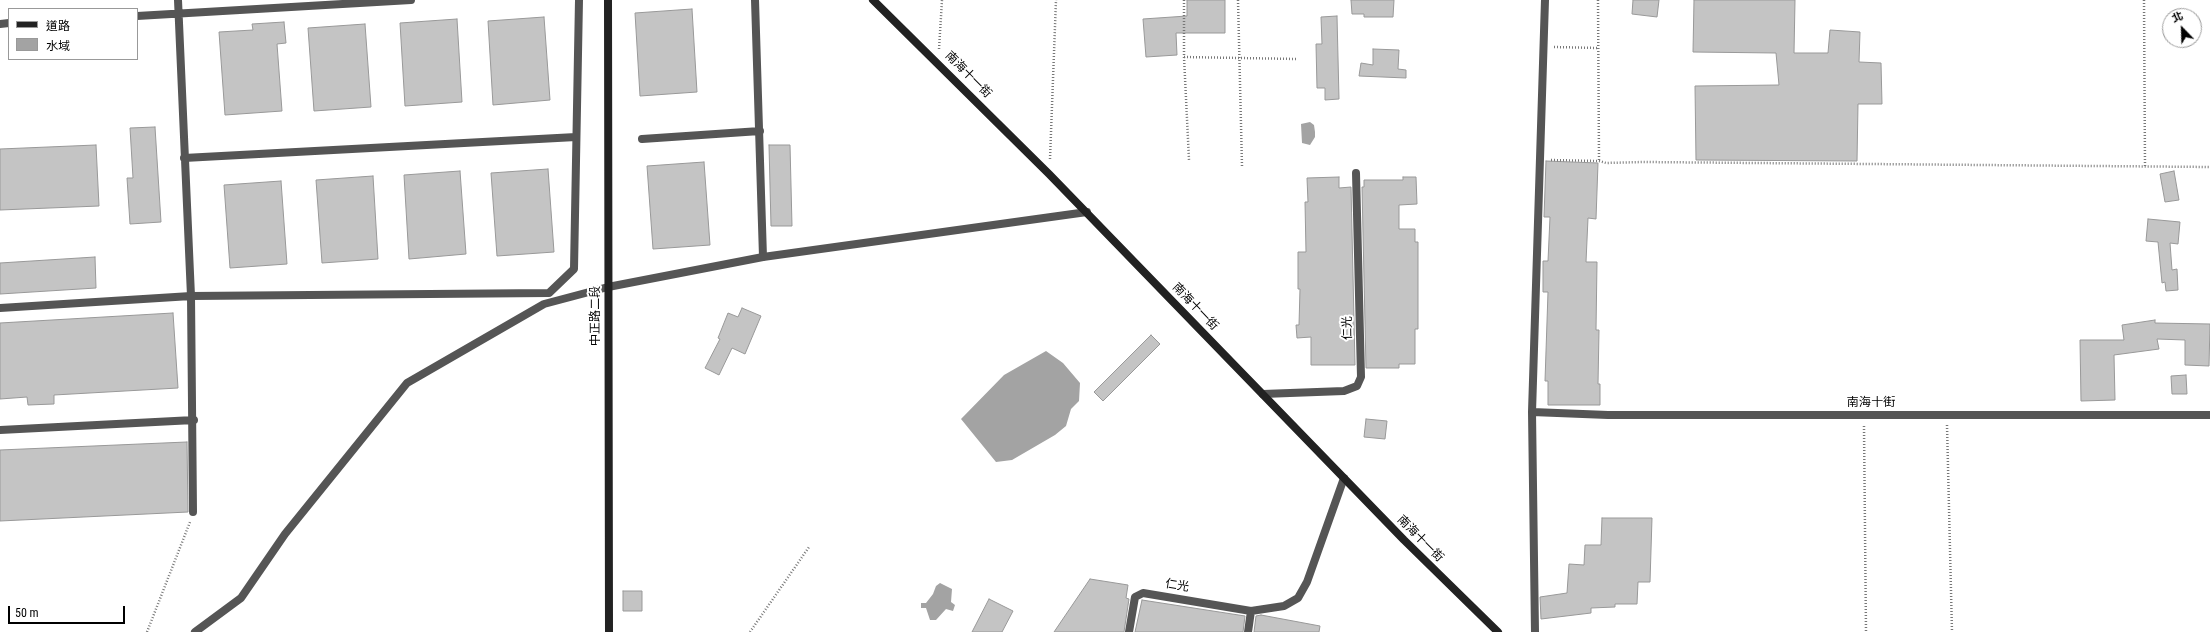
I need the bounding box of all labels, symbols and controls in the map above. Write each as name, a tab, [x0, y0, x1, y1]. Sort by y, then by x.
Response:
legend	[8, 8, 138, 60]
north arrow	[2162, 8, 2202, 48]
text: 北	[2170, 9, 2185, 26]
text: 道路	[46, 19, 70, 33]
text: 水域	[46, 39, 70, 53]
street label: 南海十一街	[942, 49, 994, 101]
street label: 南海十一街	[1169, 280, 1221, 334]
street label: 中正路二段	[589, 286, 603, 346]
street label: 仁光	[1341, 316, 1355, 340]
street label: 南海十街	[1847, 396, 1895, 410]
street label: 南海十一街	[1394, 513, 1446, 565]
street label: 仁光	[1164, 577, 1190, 595]
scale bar	[10, 598, 127, 624]
text: 50 m	[15, 606, 39, 620]

